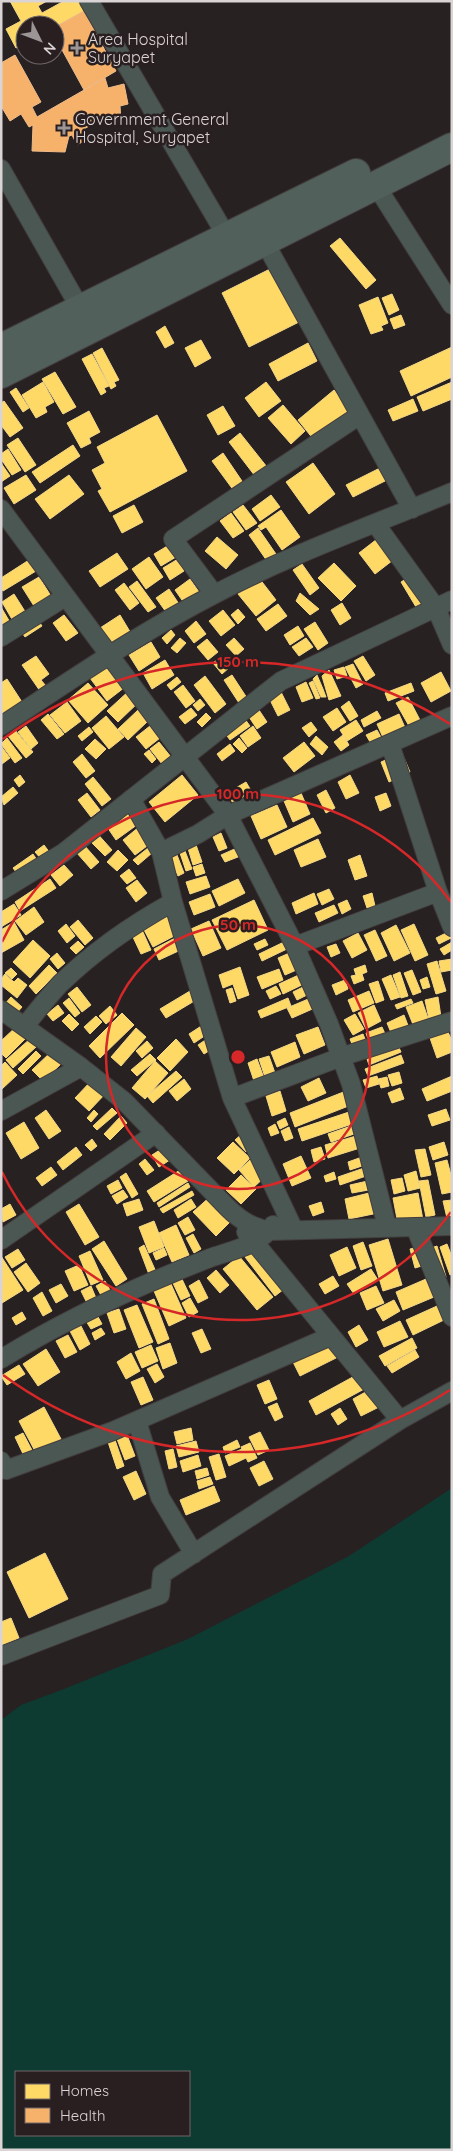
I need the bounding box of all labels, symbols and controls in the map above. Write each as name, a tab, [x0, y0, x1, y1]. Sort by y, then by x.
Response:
north arrow	[15, 15, 65, 65]
place label: Area Hospital Suryapet	[88, 29, 188, 67]
text: N	[40, 39, 60, 59]
marker: Area Hospital Suryapet	[70, 41, 84, 55]
place label: Government General Hospital, Suryapet	[75, 109, 229, 147]
marker: Government General Hospital, Suryapet	[57, 121, 71, 135]
text: 150 m	[217, 652, 259, 671]
text: 100 m	[217, 784, 259, 803]
text: 50 m	[220, 915, 256, 934]
centre of rings	[229, 1048, 247, 1066]
legend	[15, 2071, 190, 2136]
text: Homes	[60, 2081, 109, 2100]
text: Health	[60, 2106, 105, 2125]

